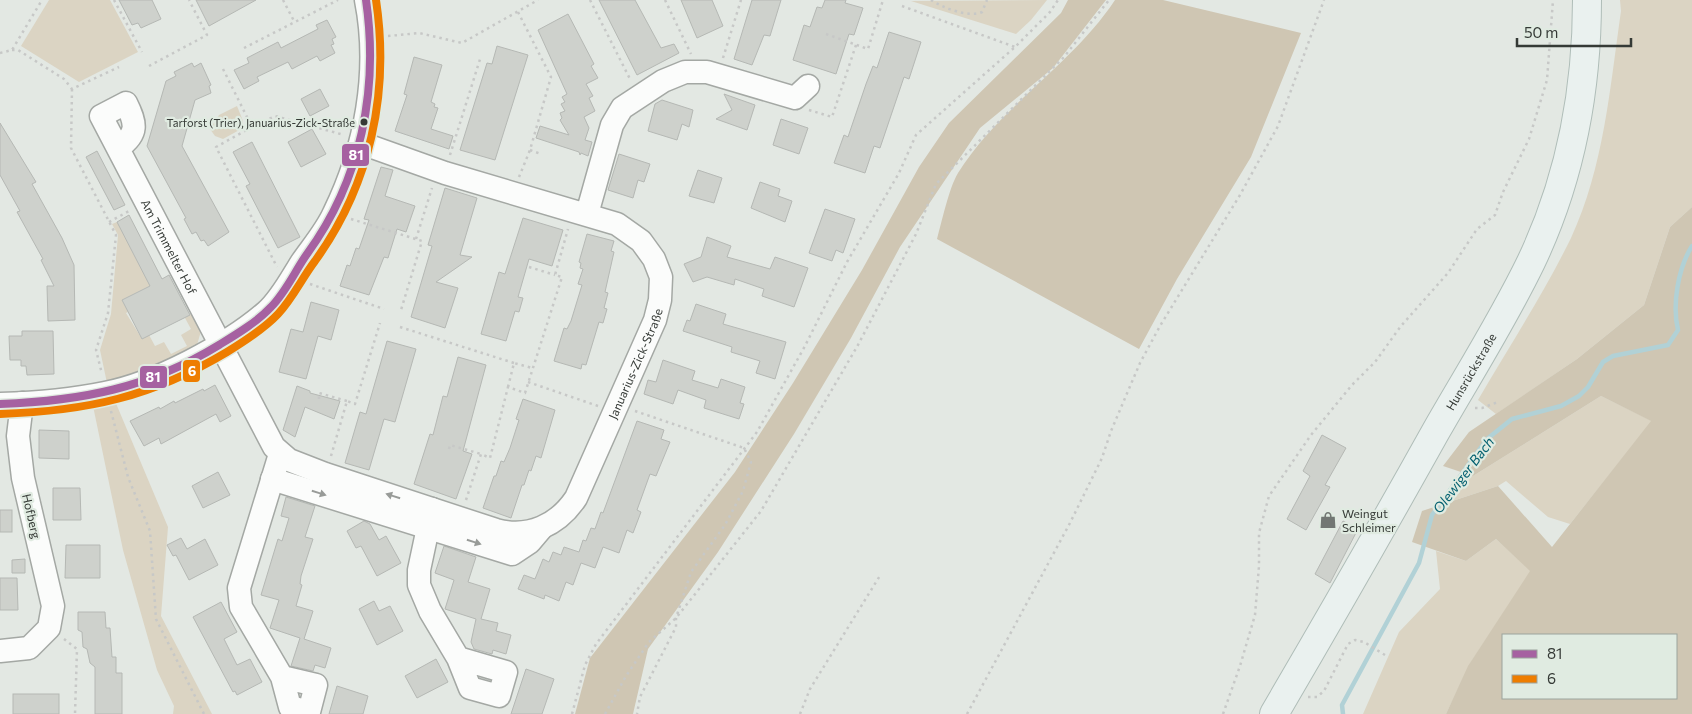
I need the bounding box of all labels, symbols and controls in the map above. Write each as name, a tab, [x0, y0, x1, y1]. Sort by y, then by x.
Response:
scale bar	[1517, 15, 1631, 47]
text: 50 m	[1524, 23, 1558, 41]
place label: Tarforst (Trier), Januarius-Zick-Straße	[167, 116, 355, 130]
marker: Tarforst (Trier), Januarius-Zick-Straße	[359, 117, 369, 127]
line badge: 81	[341, 143, 370, 167]
text: 81	[349, 146, 364, 163]
street label: Am Trimmelter Hof	[139, 197, 200, 297]
street label: Januarius-Zick-Straße	[605, 307, 665, 421]
street label: Hunsrückstraße	[1443, 330, 1499, 413]
line badge: 6	[182, 359, 201, 383]
text: 6	[188, 362, 197, 379]
line badge: 81	[139, 365, 168, 389]
text: 81	[146, 368, 161, 385]
water label: Olewiger Bach	[1429, 433, 1497, 517]
one-way arrow	[312, 490, 327, 498]
street label: Hofberg	[20, 492, 44, 540]
one-way arrow	[386, 492, 401, 500]
place label: Weingut Schleimer	[1342, 506, 1396, 534]
shop icon: Weingut Schleimer	[1318, 510, 1338, 530]
one-way arrow	[467, 538, 482, 546]
legend	[1502, 634, 1677, 699]
text: 81	[1547, 644, 1563, 662]
text: 6	[1547, 669, 1556, 687]

